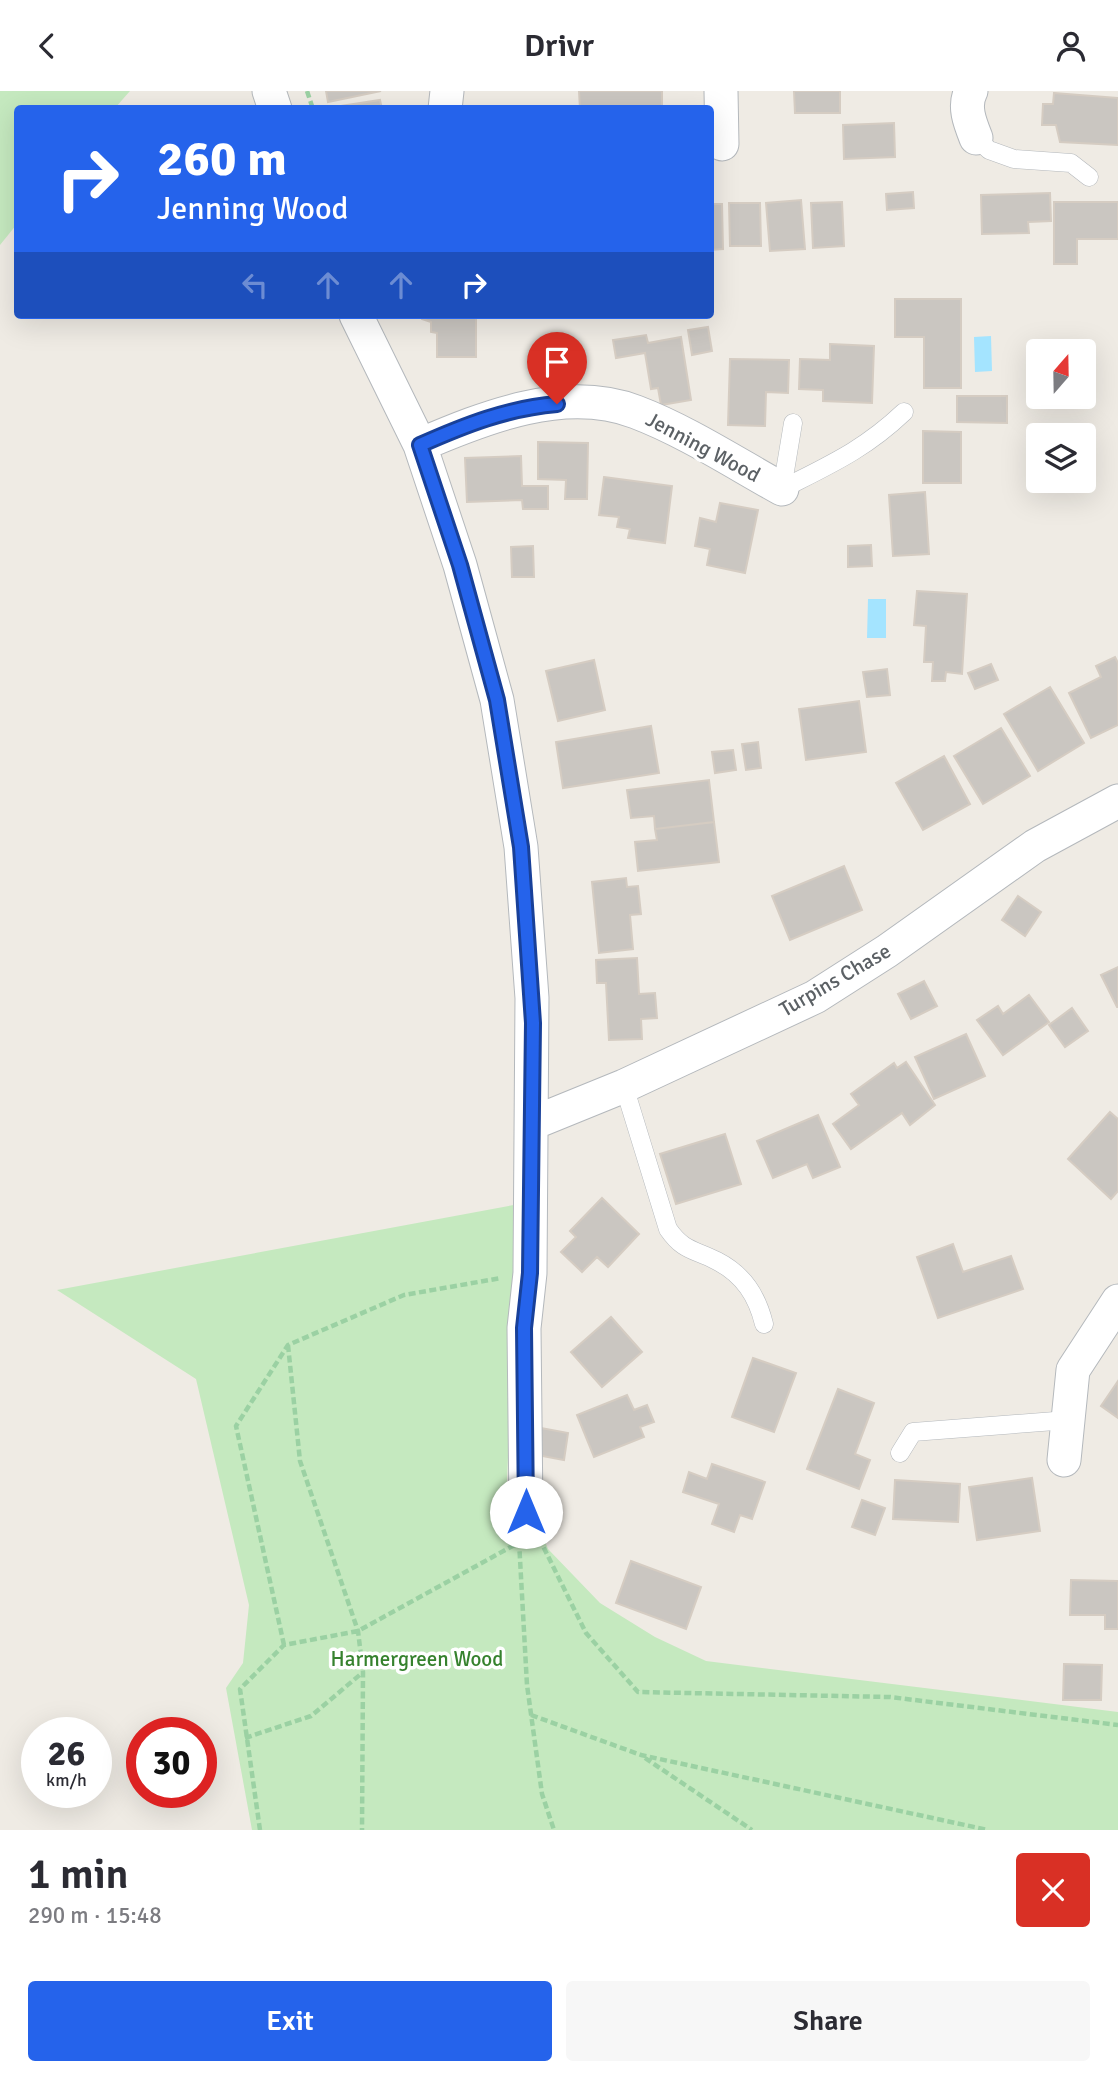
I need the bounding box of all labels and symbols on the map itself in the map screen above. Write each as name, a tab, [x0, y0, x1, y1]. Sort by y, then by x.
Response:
pin	[527, 332, 587, 404]
north arrow	[1026, 339, 1096, 409]
street label: Jenning Wood	[641, 406, 765, 488]
street label: Turpins Chase	[775, 938, 895, 1022]
position arrow	[489, 1475, 563, 1549]
park label: Harmergreen Wood	[331, 1646, 503, 1672]
speed limit sign: 30	[126, 1717, 217, 1808]

